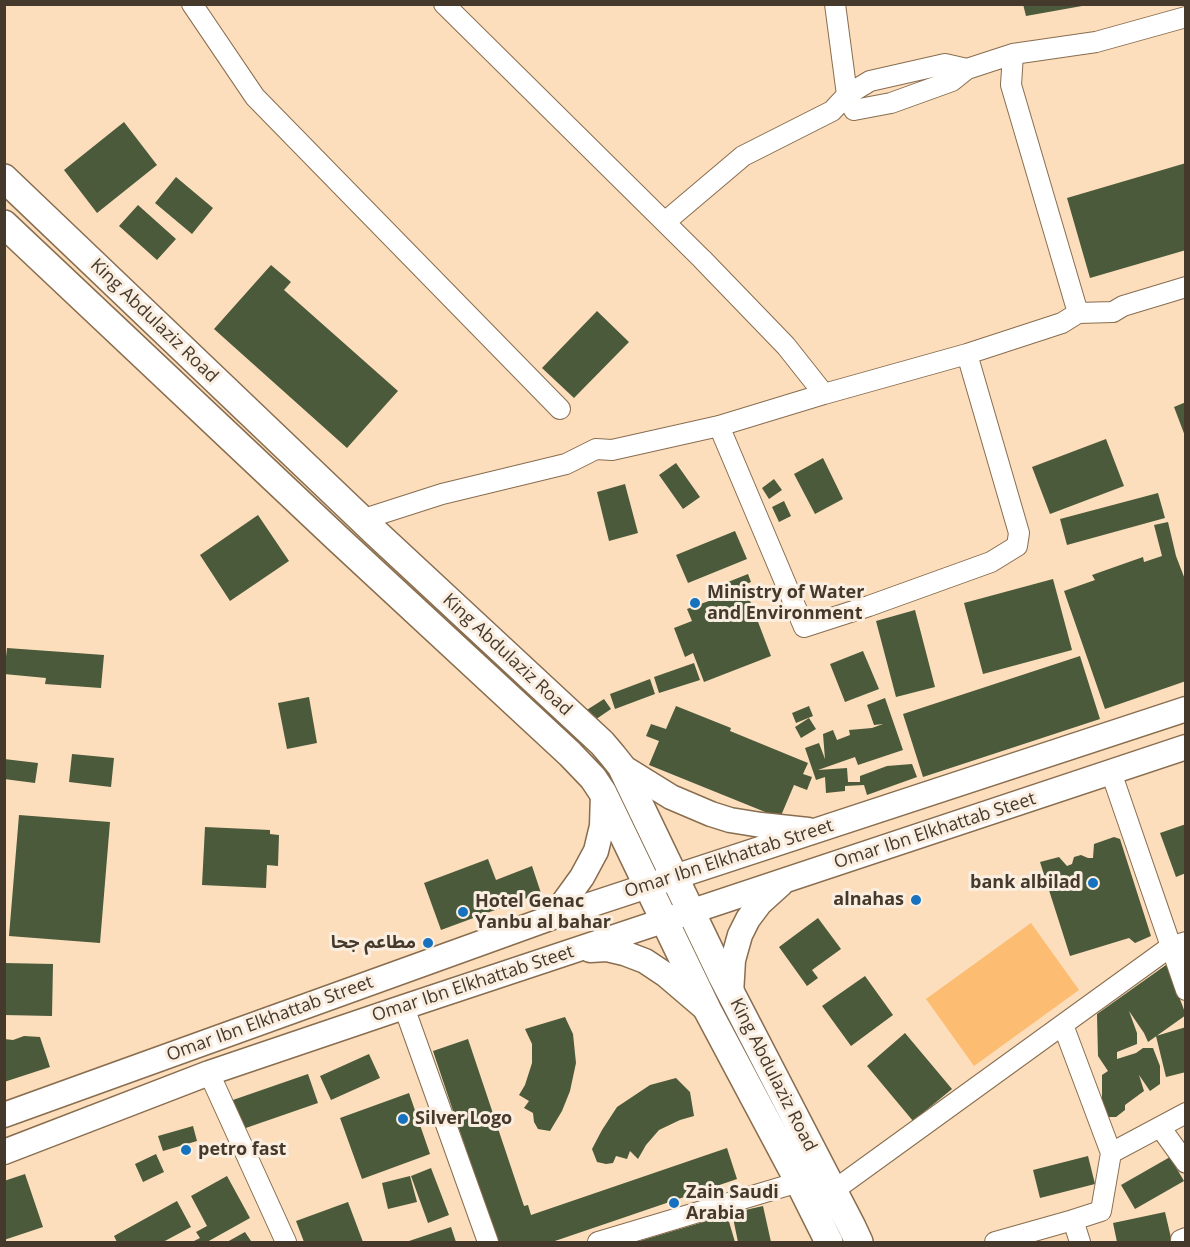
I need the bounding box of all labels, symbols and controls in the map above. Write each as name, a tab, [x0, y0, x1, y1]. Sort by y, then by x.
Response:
street label: King Abdulaziz Road	[86, 255, 222, 387]
place label: Ministry of Water and Environment	[707, 582, 864, 624]
street label: King Abdulaziz Road	[438, 589, 576, 721]
marker: Ministry of Water and Environment	[688, 596, 702, 610]
street label: Omar Ibn Elkhattab Steet	[831, 788, 1039, 874]
street label: Omar Ibn Elkhattab Street	[622, 815, 836, 903]
place label: bank albilad	[970, 872, 1081, 894]
marker: bank albilad	[1086, 876, 1100, 890]
place label: alnahas	[833, 889, 904, 911]
place label: Hotel Genac Yanbu al bahar	[475, 891, 611, 934]
marker: alnahas	[909, 893, 923, 907]
marker: Hotel Genac Yanbu al bahar	[456, 905, 470, 919]
place label: مطاعم جحا	[331, 932, 416, 954]
marker: مطاعم جحا	[421, 936, 435, 950]
street label: Omar Ibn Elkhattab Steet	[369, 941, 577, 1027]
street label: Omar Ibn Elkhattab Street	[164, 972, 376, 1066]
street label: King Abdulaziz Road	[725, 995, 821, 1155]
place label: Silver Logo	[415, 1108, 512, 1130]
marker: Silver Logo	[396, 1112, 410, 1126]
place label: petro fast	[198, 1139, 286, 1161]
marker: petro fast	[179, 1143, 193, 1157]
place label: Zain Saudi Arabia	[686, 1182, 779, 1224]
marker: Zain Saudi Arabia	[667, 1196, 681, 1210]

